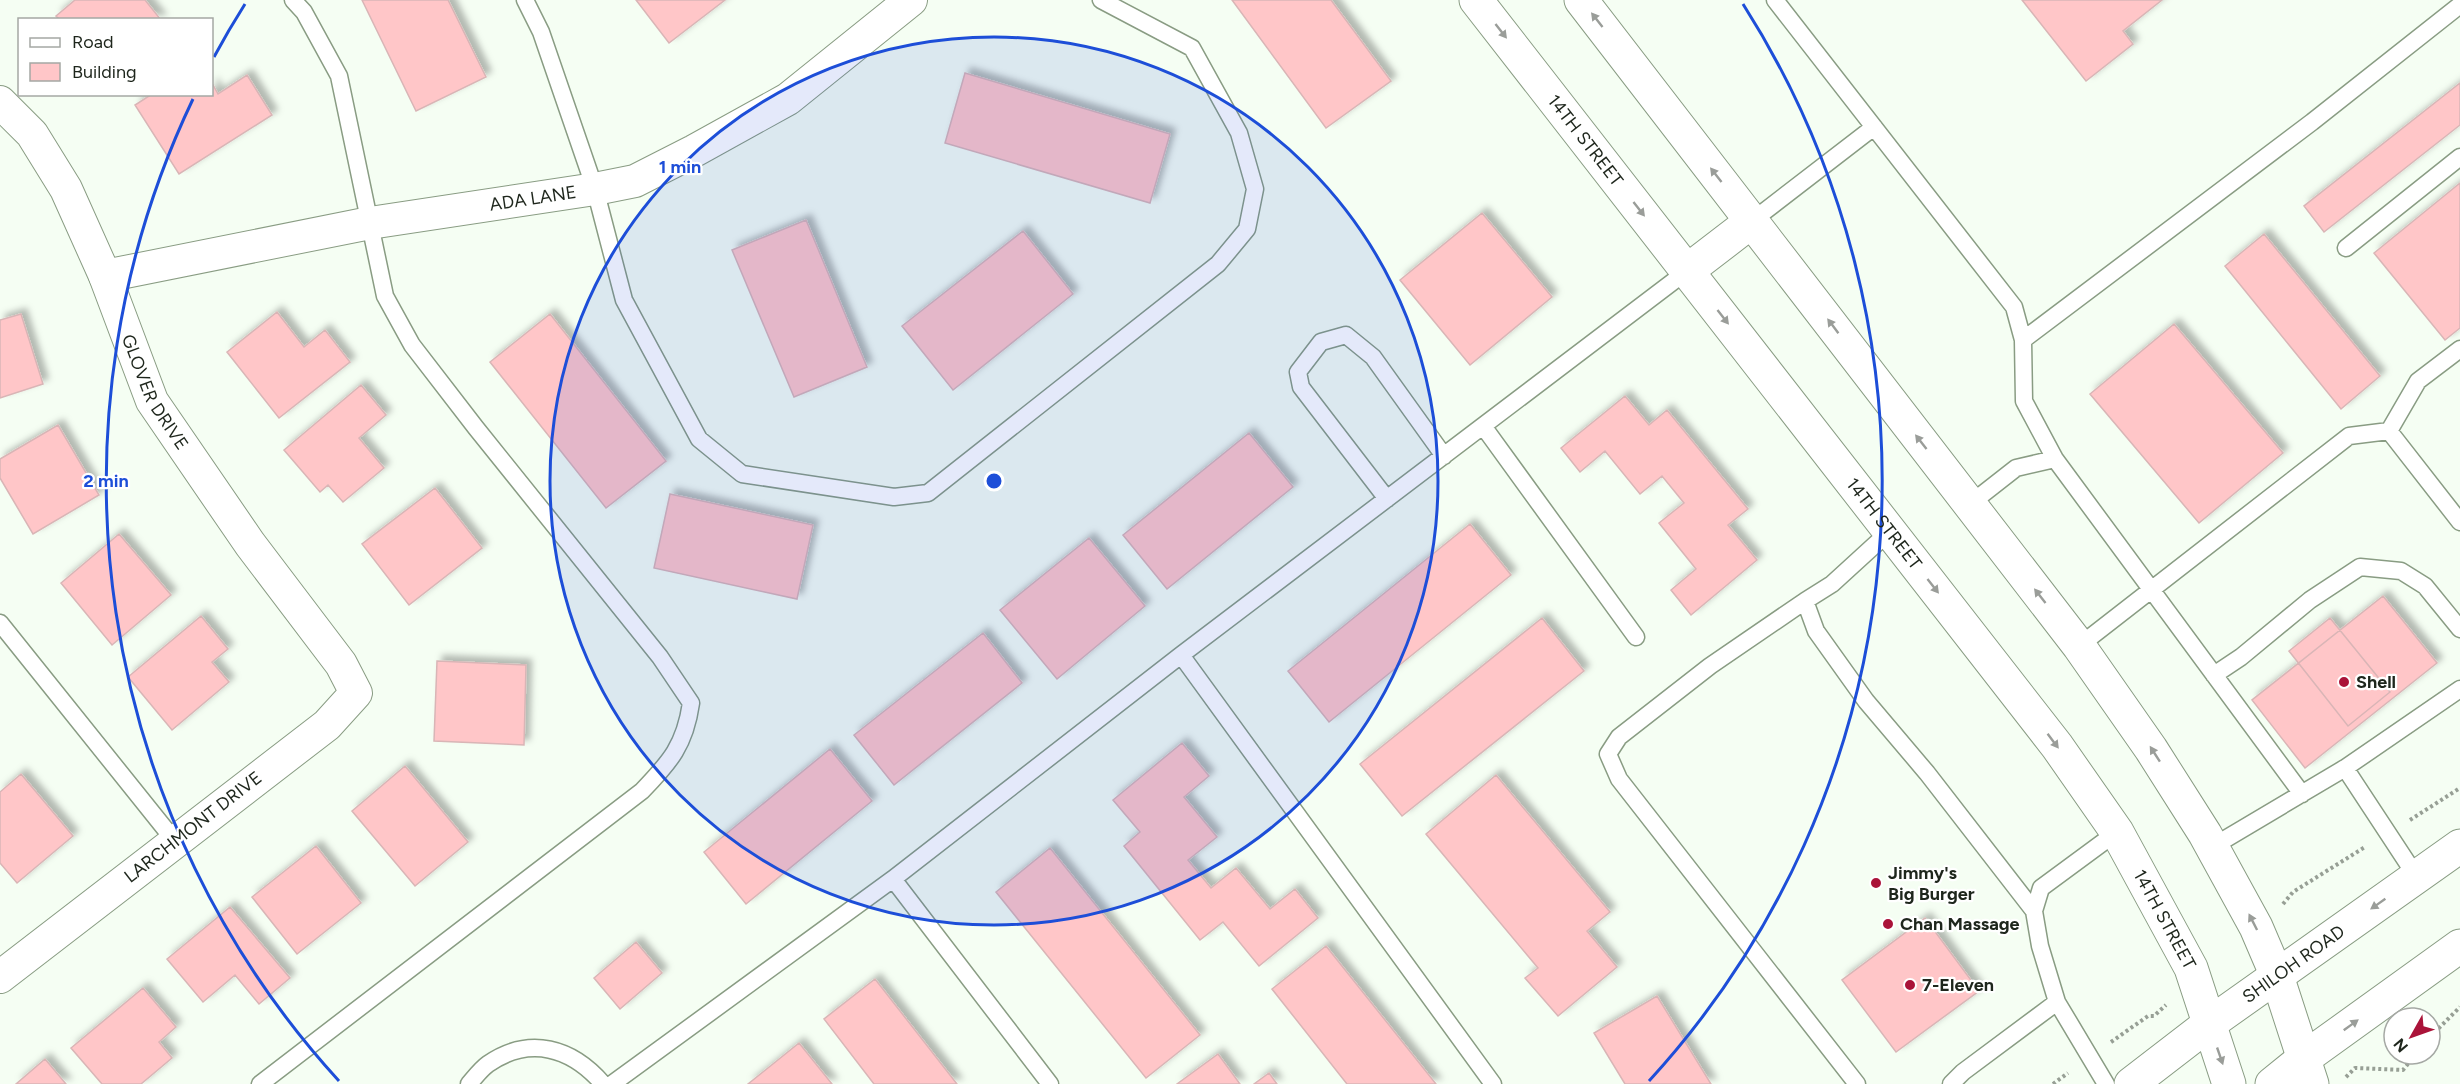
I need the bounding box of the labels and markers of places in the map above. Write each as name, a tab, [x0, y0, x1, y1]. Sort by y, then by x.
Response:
centre of rings	[984, 471, 1004, 491]
place label: Shell	[2356, 671, 2396, 693]
marker: Shell	[2337, 675, 2351, 689]
place label: Jimmy's Big Burger	[1888, 862, 1975, 905]
marker: Jimmy's Big Burger	[1869, 876, 1883, 890]
place label: Chan Massage	[1900, 913, 2020, 935]
marker: Chan Massage	[1881, 917, 1895, 931]
place label: 7-Eleven	[1922, 974, 1994, 996]
marker: 7-Eleven	[1903, 978, 1917, 992]

